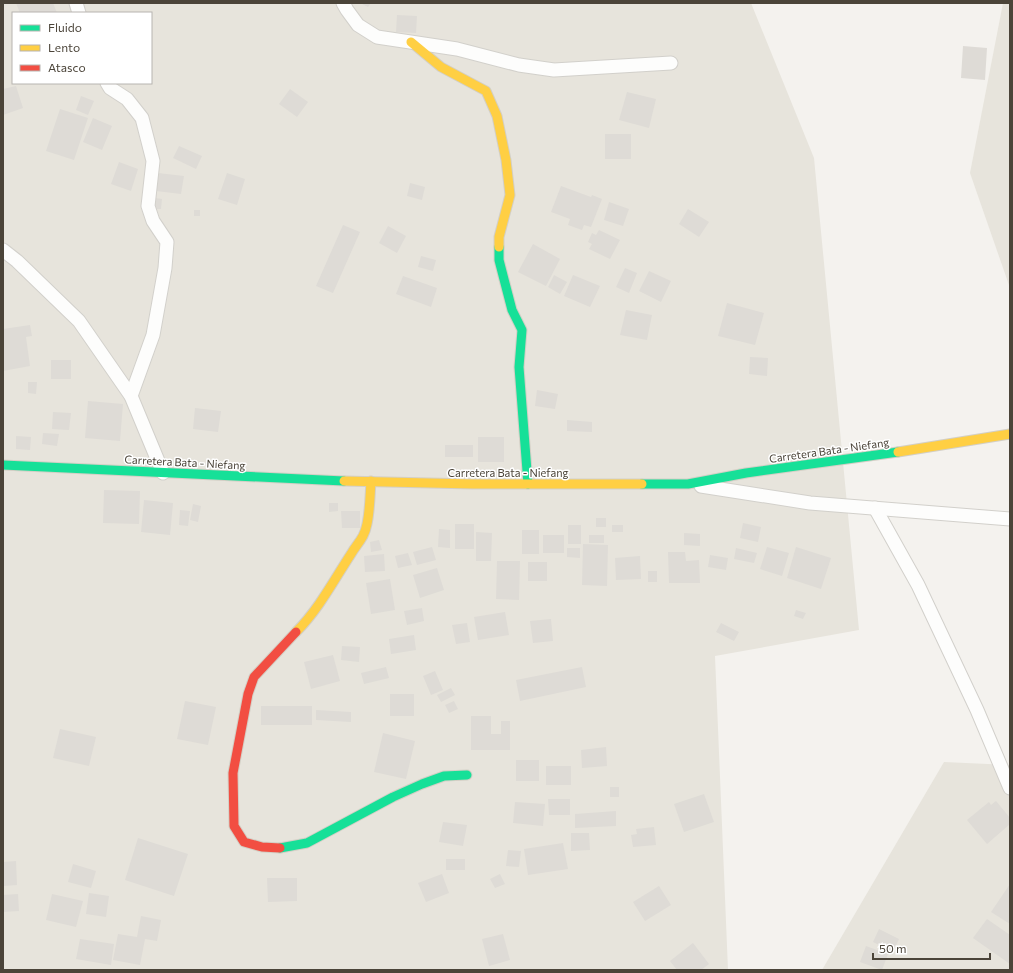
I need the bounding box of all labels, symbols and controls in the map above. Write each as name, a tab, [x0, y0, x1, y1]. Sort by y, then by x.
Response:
legend	[12, 12, 152, 84]
text: Fluido	[48, 20, 82, 34]
text: Lento	[48, 40, 80, 54]
text: Atasco	[48, 60, 86, 74]
street label: Carretera Bata - Niefang	[768, 435, 890, 465]
street label: Carretera Bata - Niefang	[124, 452, 246, 472]
street label: Carretera Bata - Niefang	[447, 466, 569, 479]
scale bar	[873, 935, 990, 961]
text: 50 m	[879, 941, 907, 955]

